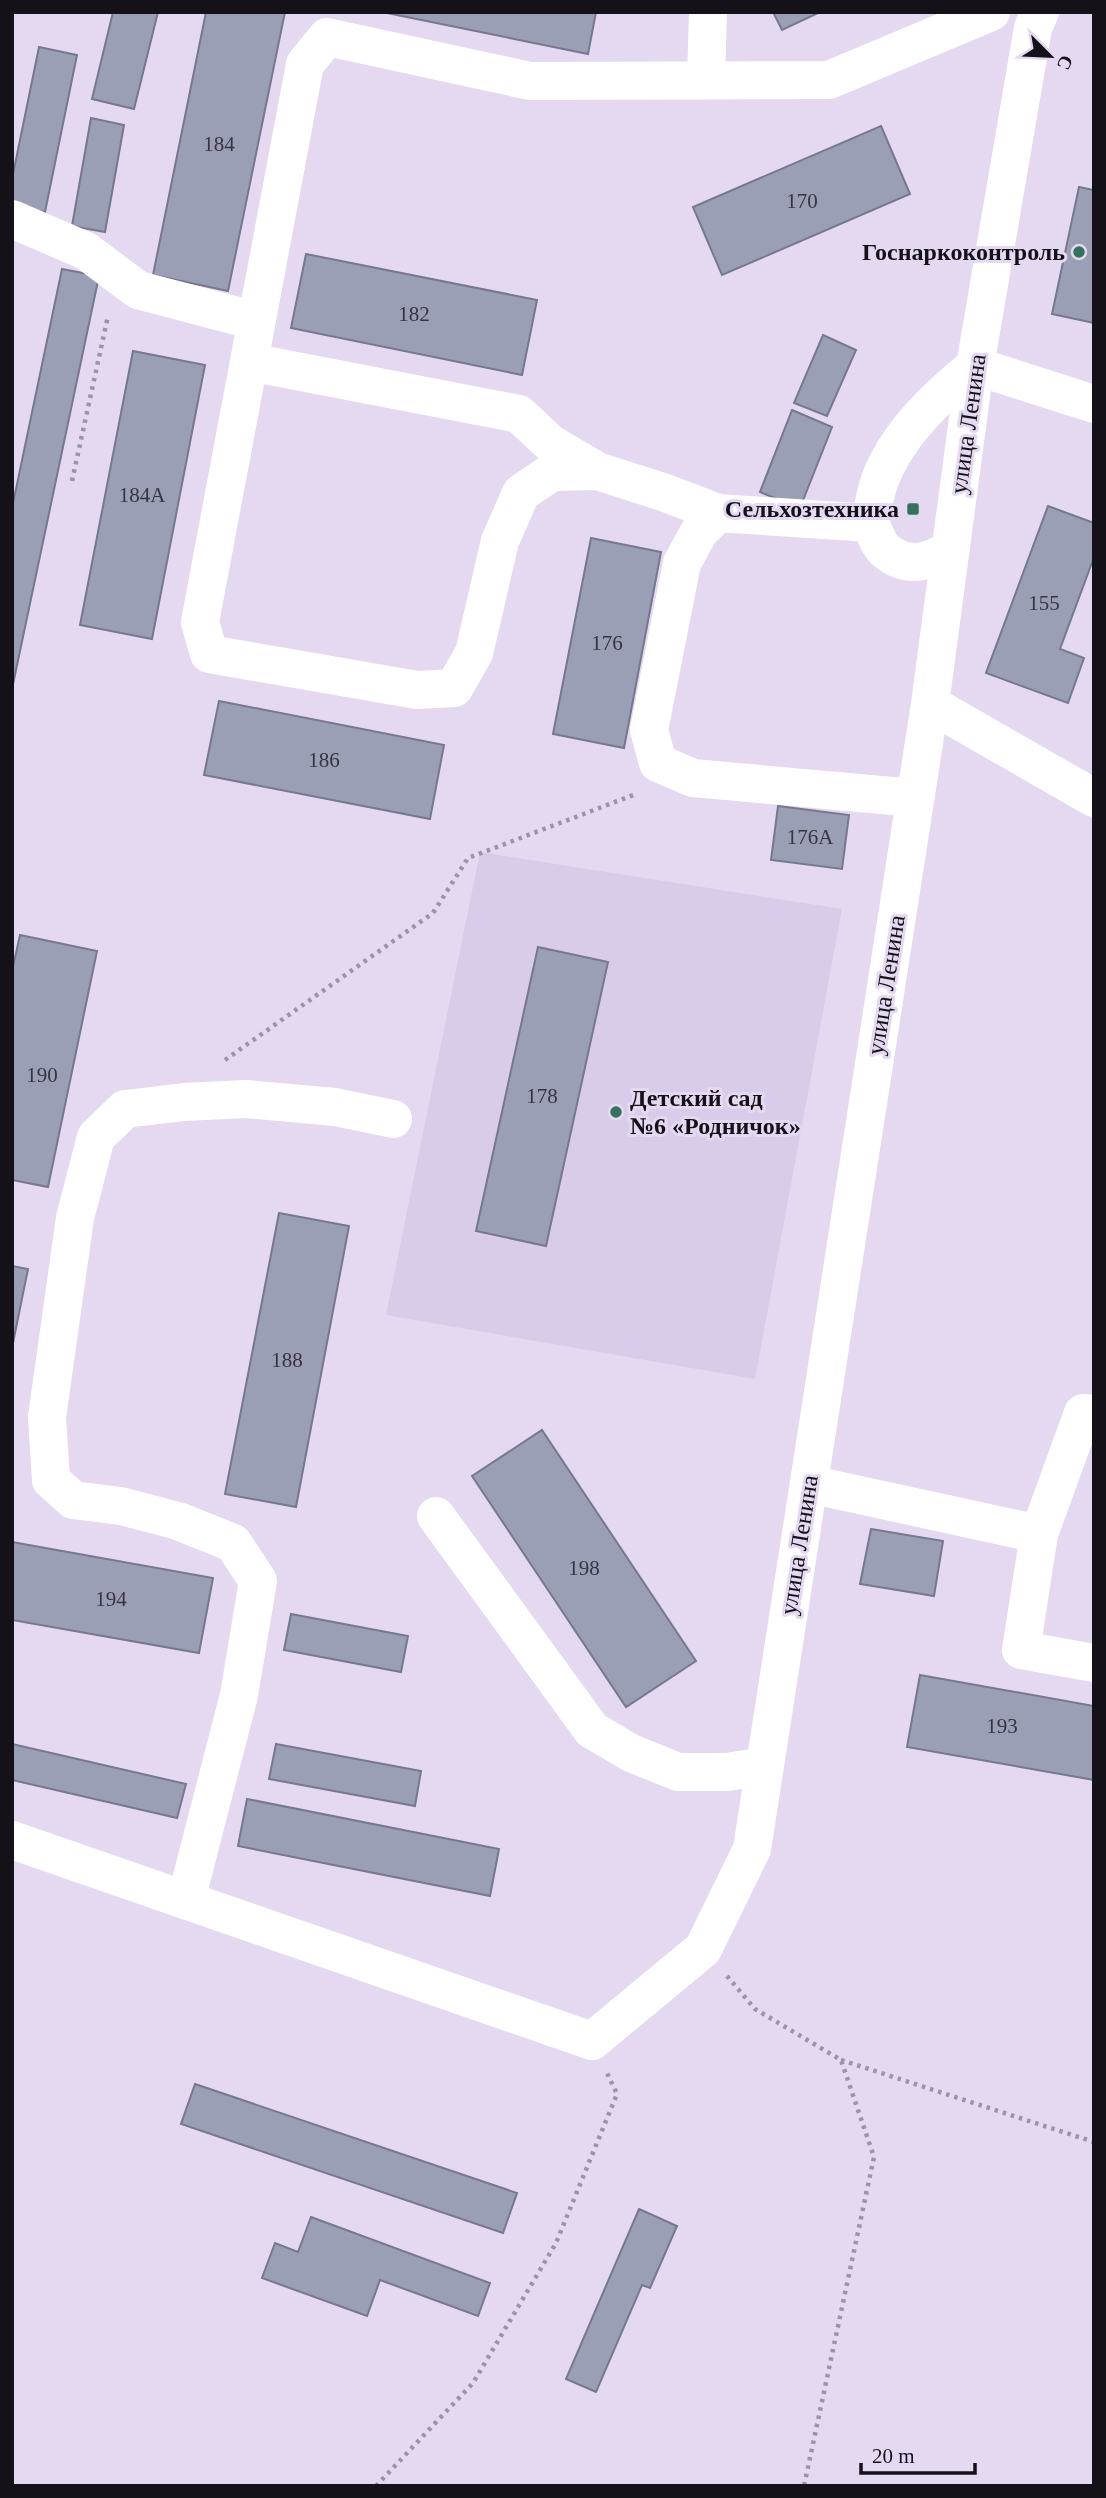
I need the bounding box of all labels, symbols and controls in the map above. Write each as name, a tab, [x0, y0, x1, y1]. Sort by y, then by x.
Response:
north arrow	[1015, 21, 1085, 91]
text: С	[1053, 52, 1077, 73]
house number: 184	[203, 132, 235, 156]
house number: 170	[786, 189, 818, 213]
place label: Госнаркоконтроль	[862, 239, 1065, 265]
marker: Госнаркоконтроль	[1071, 244, 1087, 260]
house number: 182	[398, 302, 430, 326]
street label: улица Ленина	[945, 352, 991, 496]
house number: 184А	[119, 483, 166, 507]
place label: Сельхозтехника	[725, 496, 899, 522]
marker: Сельхозтехника	[905, 501, 921, 517]
house number: 155	[1028, 591, 1060, 615]
house number: 176	[591, 631, 623, 655]
house number: 186	[308, 748, 340, 772]
house number: 176А	[787, 825, 834, 849]
street label: улица Ленина	[862, 913, 910, 1057]
house number: 190	[26, 1063, 58, 1087]
house number: 178	[526, 1084, 558, 1108]
place label: Детский сад №6 «Родничок»	[630, 1085, 801, 1139]
marker: Детский сад №6 «Родничок»	[608, 1104, 624, 1120]
house number: 188	[271, 1348, 303, 1372]
street label: улица Ленина	[775, 1473, 823, 1617]
house number: 198	[568, 1556, 600, 1580]
house number: 194	[95, 1587, 127, 1611]
house number: 193	[986, 1714, 1018, 1738]
scale bar	[861, 2432, 975, 2476]
text: 20 m	[872, 2444, 915, 2468]

